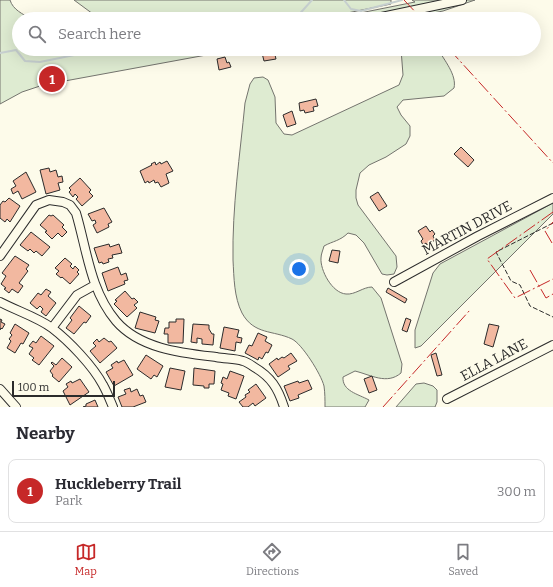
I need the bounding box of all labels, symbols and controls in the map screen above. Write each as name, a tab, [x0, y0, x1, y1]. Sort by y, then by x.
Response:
search box	[12, 12, 541, 56]
icon: search	[26, 23, 48, 45]
text: Search here	[58, 25, 141, 43]
pin: 1	[39, 64, 65, 94]
street label: MARTIN DRIVE	[419, 197, 515, 259]
your location	[289, 259, 309, 279]
street label: ELLA LANE	[458, 335, 530, 385]
scale bar	[12, 379, 115, 398]
text: 100 m	[18, 381, 49, 394]
text: Nearby	[16, 423, 75, 444]
text: Huckleberry Trail	[55, 475, 181, 493]
text: 1	[27, 484, 33, 499]
text: 300 m	[497, 484, 536, 499]
text: Park	[55, 493, 82, 508]
tab: Map	[75, 541, 97, 578]
tab: Directions	[246, 541, 299, 578]
tab: Saved	[448, 541, 478, 578]

